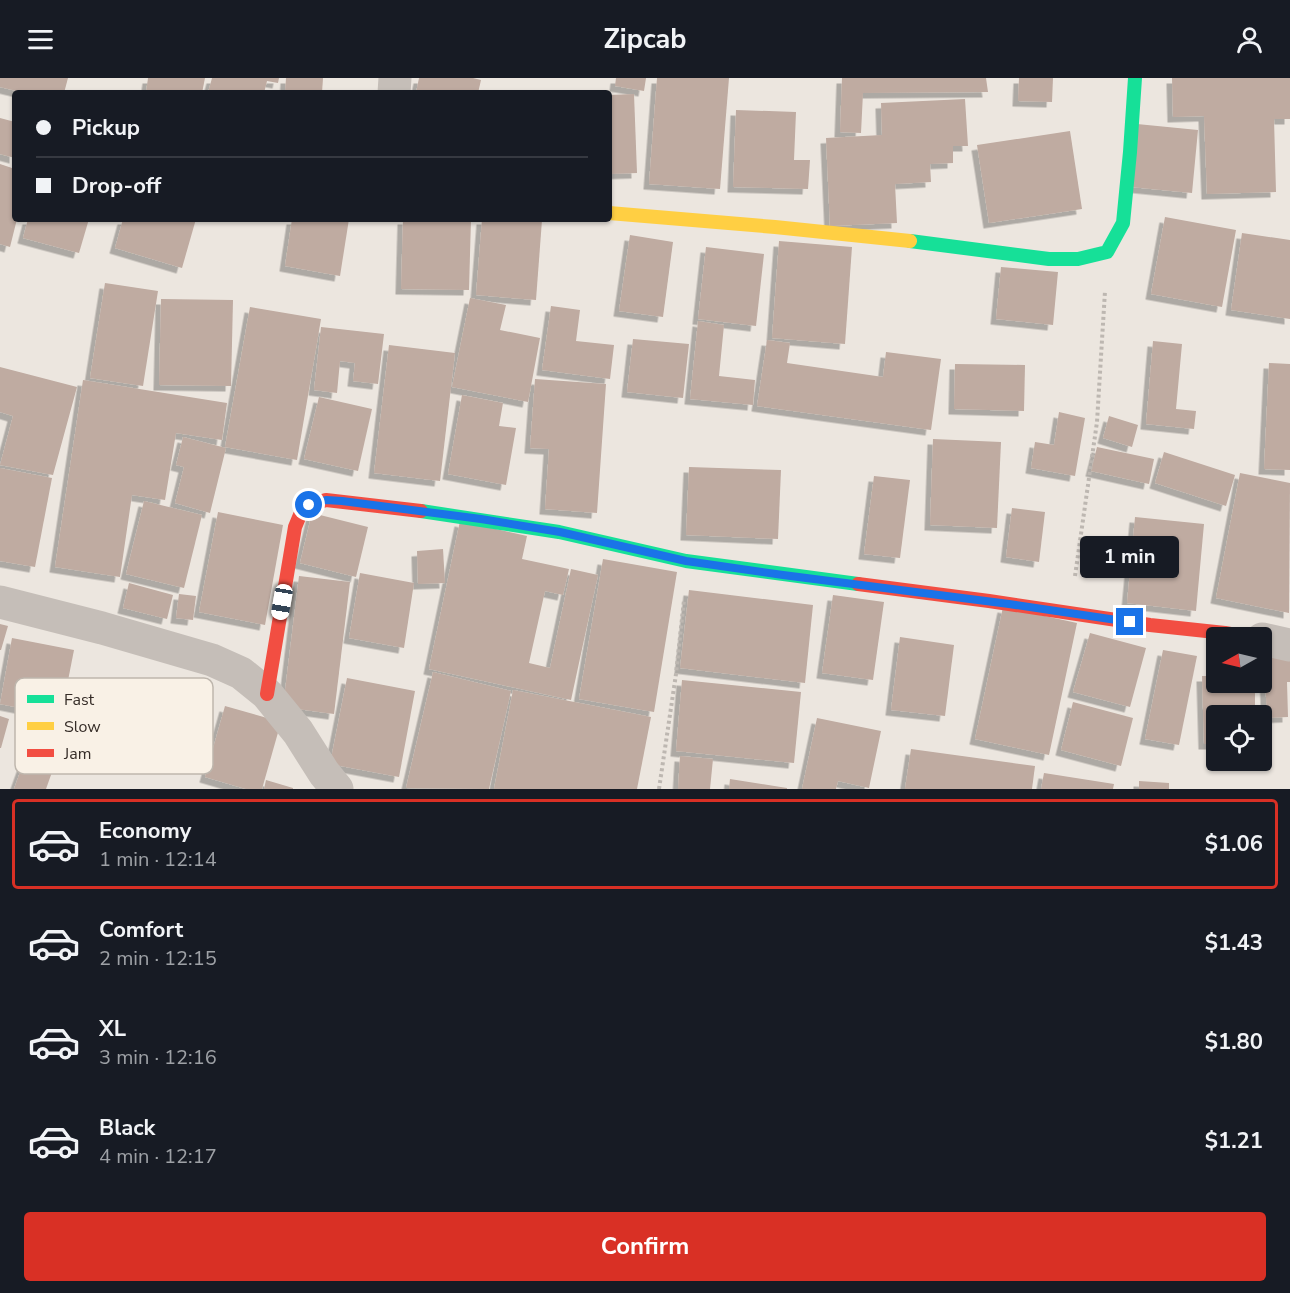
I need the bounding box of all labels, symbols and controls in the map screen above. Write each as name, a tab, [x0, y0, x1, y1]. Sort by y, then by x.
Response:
text: Zipcab	[603, 21, 687, 58]
icon: menu	[24, 23, 57, 56]
icon: person	[1233, 23, 1266, 56]
text: Pickup	[72, 113, 140, 143]
text: Drop-off	[72, 171, 161, 201]
route start	[295, 491, 322, 518]
callout: 1 min	[1080, 535, 1180, 577]
text: 1 min	[1104, 543, 1155, 570]
car	[270, 583, 294, 621]
route end	[1116, 608, 1143, 635]
north arrow	[1206, 627, 1272, 693]
map controls	[1206, 627, 1272, 771]
legend	[15, 678, 213, 774]
text: Fast	[64, 689, 95, 711]
button: locate	[1206, 705, 1272, 771]
text: Slow	[64, 716, 101, 738]
text: Jam	[63, 743, 91, 765]
text: Economy	[99, 816, 191, 846]
icon: car	[27, 817, 81, 871]
text: $1.06	[1205, 829, 1263, 859]
text: 1 min · 12:14	[99, 846, 217, 873]
text: Comfort	[99, 915, 183, 945]
icon: car	[27, 916, 81, 970]
text: $1.43	[1205, 928, 1263, 958]
text: 2 min · 12:15	[99, 945, 217, 972]
text: XL	[99, 1014, 126, 1044]
icon: car	[27, 1015, 81, 1069]
text: $1.80	[1205, 1027, 1263, 1057]
text: 3 min · 12:16	[99, 1044, 217, 1071]
text: Black	[99, 1113, 155, 1143]
icon: car	[27, 1114, 81, 1168]
text: $1.21	[1205, 1126, 1263, 1156]
text: 4 min · 12:17	[99, 1143, 217, 1170]
button: Confirm	[24, 1212, 1266, 1281]

